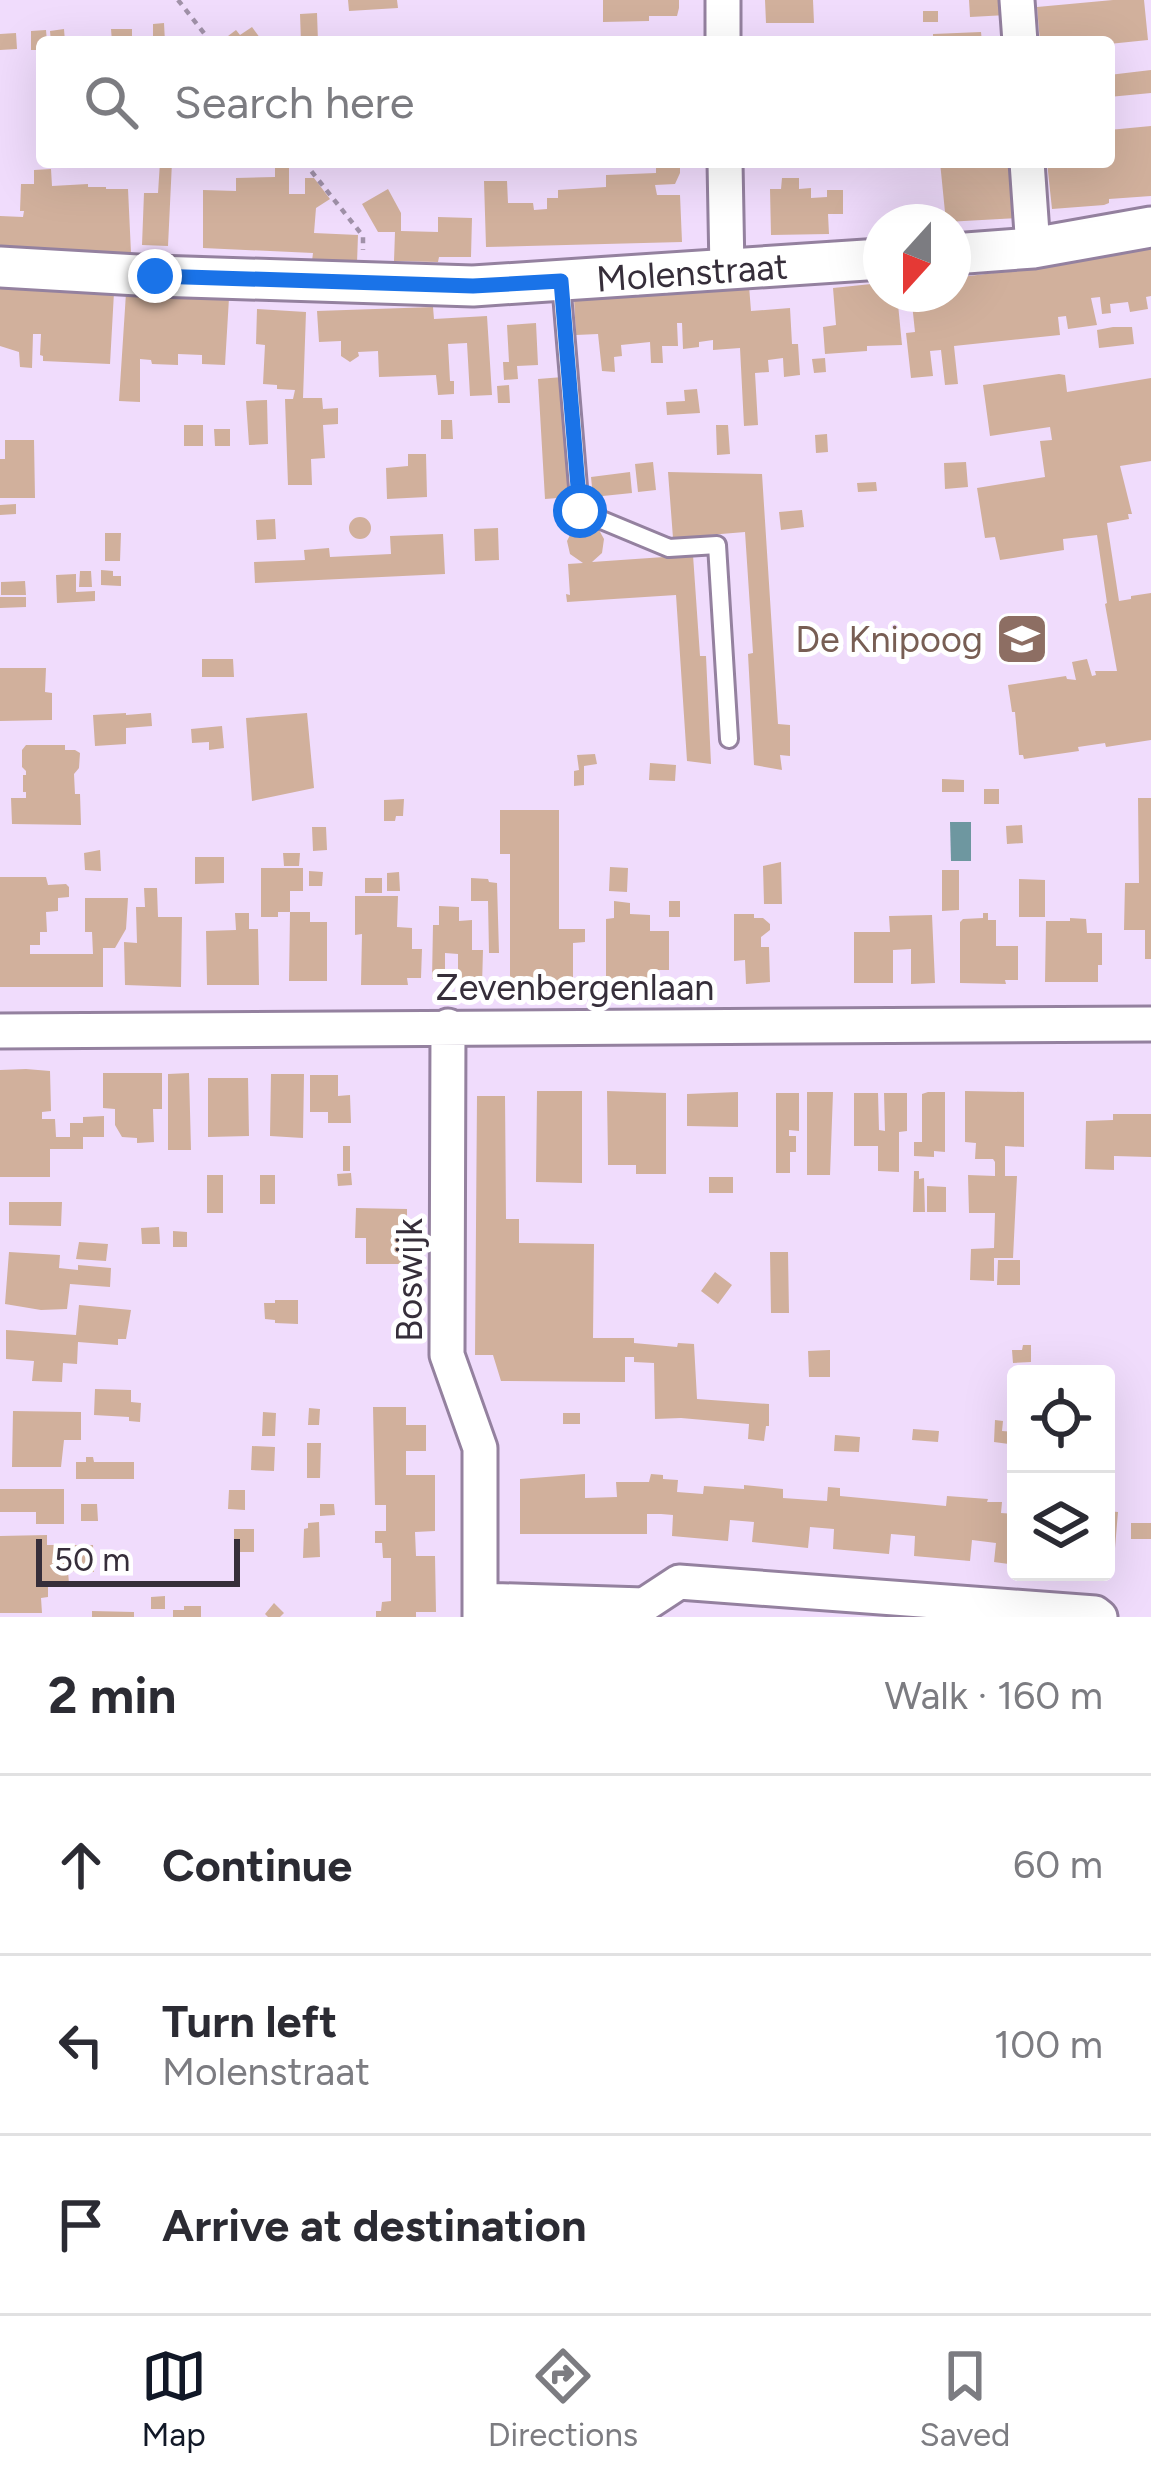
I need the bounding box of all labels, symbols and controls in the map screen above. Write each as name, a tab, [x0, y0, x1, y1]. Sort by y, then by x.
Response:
search box	[36, 36, 1115, 168]
icon: search	[78, 69, 144, 135]
text: Search here	[174, 75, 414, 129]
north arrow	[863, 204, 971, 312]
street label: Molenstraat	[595, 244, 789, 301]
route end	[128, 249, 182, 303]
route start	[553, 484, 607, 538]
school or university icon: De Knipoog	[994, 611, 1050, 667]
place label: De Knipoog	[795, 618, 983, 661]
street label: Zevenbergenlaan	[436, 966, 714, 1009]
street label: Boswijk	[388, 1218, 431, 1342]
map controls	[1007, 1365, 1115, 1581]
button: locate	[1007, 1365, 1115, 1473]
button: layers	[1007, 1473, 1115, 1581]
scale bar	[36, 1533, 240, 1586]
text: 50 m	[54, 1540, 130, 1579]
text: 2 min	[48, 1665, 176, 1726]
text: Walk · 160 m	[885, 1672, 1103, 1719]
icon: ahead	[48, 1832, 114, 1898]
text: Continue	[162, 1838, 352, 1892]
text: 60 m	[1013, 1841, 1103, 1888]
text: Turn left	[162, 1994, 337, 2048]
icon: left	[48, 2012, 114, 2078]
text: 100 m	[994, 2021, 1103, 2068]
text: Molenstraat	[162, 2048, 370, 2095]
icon: arrive	[48, 2192, 114, 2258]
text: Arrive at destination	[162, 2198, 586, 2252]
tab: Map	[141, 2343, 207, 2454]
tab: Directions	[488, 2343, 638, 2454]
tab: Saved	[919, 2343, 1010, 2454]

